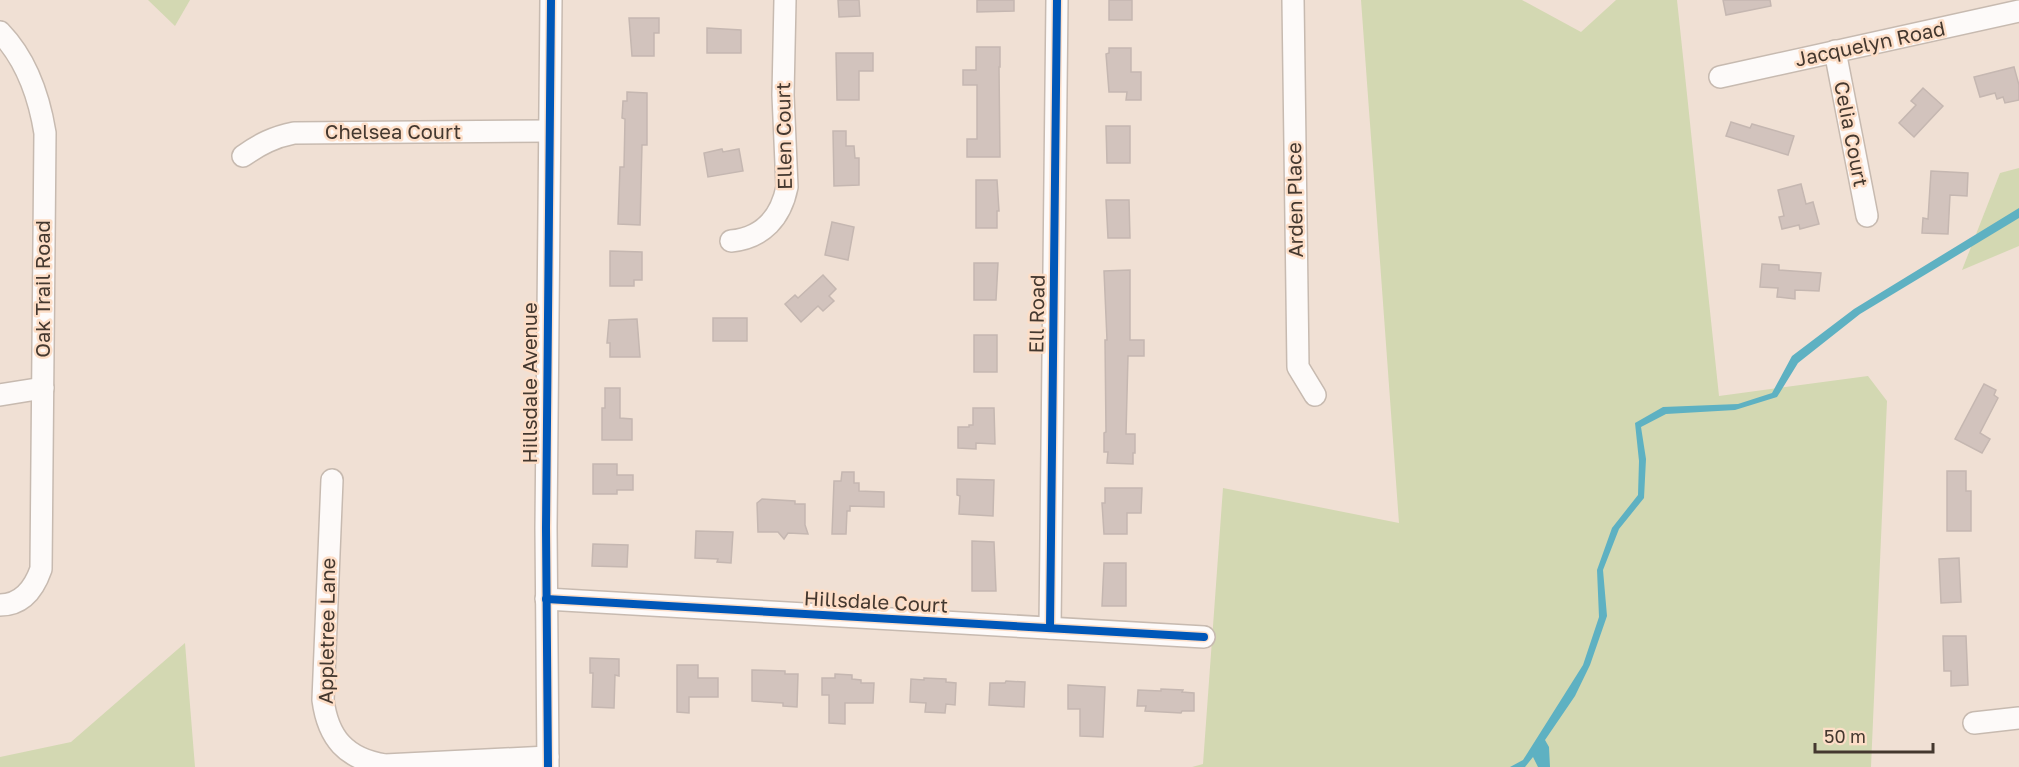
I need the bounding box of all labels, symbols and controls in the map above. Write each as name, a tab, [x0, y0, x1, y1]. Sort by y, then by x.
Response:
street label: Jacquelyn Road	[1793, 15, 1947, 71]
street label: Celia Court	[1830, 79, 1874, 189]
street label: Ellen Court	[770, 82, 796, 190]
street label: Chelsea Court	[325, 119, 461, 143]
street label: Arden Place	[1281, 142, 1307, 258]
street label: Oak Trail Road	[30, 220, 54, 358]
street label: Ell Road	[1023, 274, 1049, 354]
street label: Hillsdale Avenue	[517, 303, 541, 463]
street label: Appletree Lane	[313, 558, 339, 704]
street label: Hillsdale Court	[803, 585, 949, 617]
scale bar	[1815, 716, 1934, 754]
text: 50 m	[1824, 725, 1866, 747]

